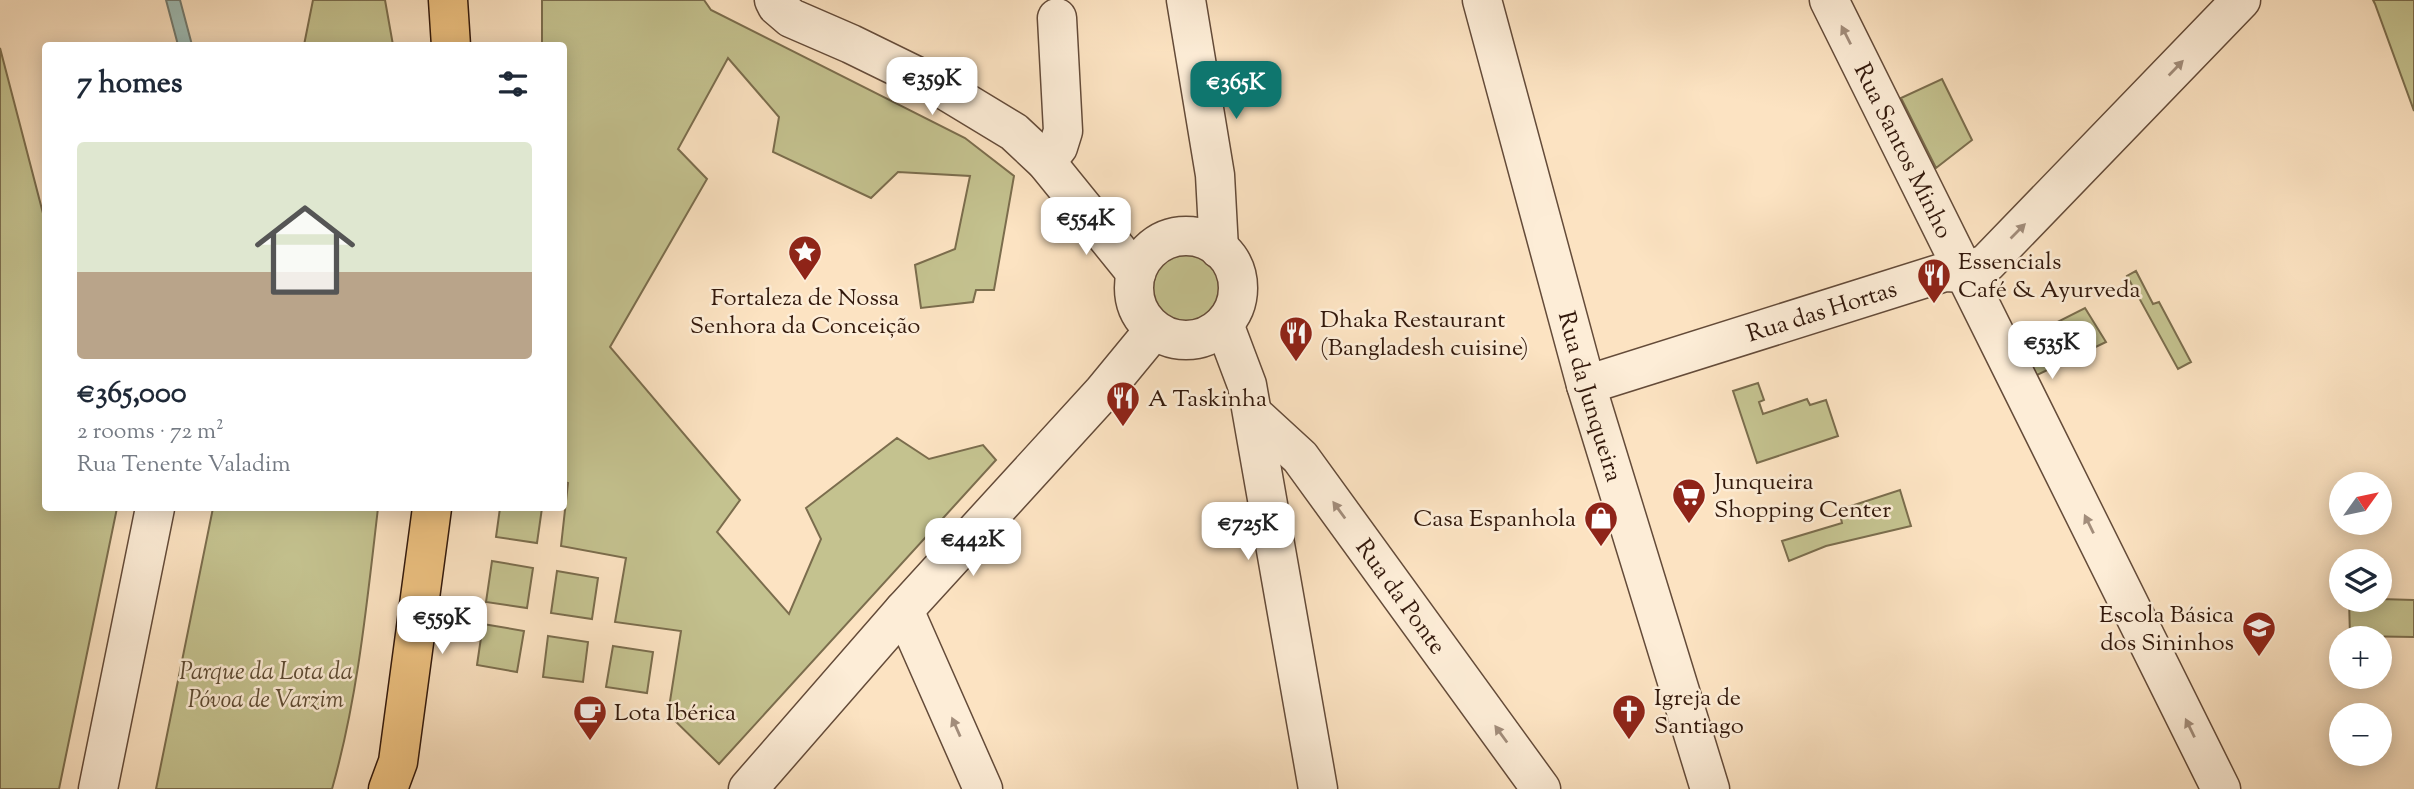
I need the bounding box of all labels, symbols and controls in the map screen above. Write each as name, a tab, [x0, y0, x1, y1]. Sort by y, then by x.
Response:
one-way arrow	[1841, 25, 1852, 45]
pin: €359K	[883, 58, 981, 117]
street label: Rua Santos Minho	[1844, 58, 1960, 245]
one-way arrow	[2168, 60, 2184, 77]
pin: €365K	[1187, 61, 1285, 121]
text: 7 homes	[77, 63, 182, 106]
text: €359K	[902, 63, 962, 96]
icon: filters	[494, 65, 532, 103]
text: €365K	[1206, 67, 1266, 100]
icon: home	[242, 187, 368, 313]
pin: €554K	[1037, 198, 1135, 257]
text: €554K	[1057, 203, 1115, 236]
one-way arrow	[2009, 224, 2026, 240]
place icon: Fortaleza de Nossa Senhora da Conceição	[786, 233, 824, 282]
place label: Essencials Café & Ayurveda	[1958, 246, 2141, 308]
restaurant icon: Essencials Café & Ayurveda	[1915, 256, 1953, 305]
street label: Rua das Hortas	[1743, 273, 1902, 352]
place label: Fortaleza de Nossa Senhora da Conceição	[690, 282, 920, 344]
place label: Dhaka Restaurant (Bangladesh cuisine)	[1320, 304, 1529, 366]
street label: Rua da Junqueira	[1548, 308, 1630, 486]
restaurant icon: Dhaka Restaurant (Bangladesh cuisine)	[1277, 314, 1315, 363]
pin: €535K	[2003, 322, 2101, 381]
text: €535K	[2024, 327, 2080, 360]
text: €365,000	[77, 373, 187, 416]
restaurant icon: A Taskinha	[1104, 379, 1142, 428]
place label: A Taskinha	[1148, 383, 1267, 417]
text: 2 rooms · 72 m²	[77, 416, 224, 449]
text: Rua Tenente Valadim	[77, 449, 290, 482]
place label: Junqueira Shopping Center	[1712, 466, 1891, 528]
north arrow	[2329, 472, 2392, 536]
map controls	[2329, 472, 2392, 766]
supermarket icon: Junqueira Shopping Center	[1670, 476, 1708, 525]
shop icon: Casa Espanhola	[1582, 499, 1620, 548]
one-way arrow	[1332, 501, 1346, 519]
pin: €725K	[1199, 503, 1297, 562]
place label: Casa Espanhola	[1413, 503, 1576, 537]
text: €725K	[1218, 508, 1278, 541]
one-way arrow	[2084, 514, 2095, 534]
pin: €442K	[924, 518, 1022, 578]
text: €442K	[941, 524, 1005, 557]
street label: Rua da Ponte	[1346, 533, 1453, 662]
button: layers	[2329, 549, 2392, 612]
pin: €559K	[393, 596, 491, 656]
place label: Escola Básica dos Sininhos	[2099, 599, 2234, 661]
text: €559K	[413, 602, 471, 635]
school or university icon: Escola Básica dos Sininhos	[2240, 609, 2278, 658]
button: +	[2329, 626, 2392, 689]
park label: Parque da Lota da Póvoa de Varzim	[179, 656, 353, 718]
place label: Igreja de Santiago	[1654, 682, 1744, 744]
church icon: Igreja de Santiago	[1610, 692, 1648, 741]
cafe icon: Lota Ibérica	[571, 693, 609, 742]
place label: Lota Ibérica	[614, 697, 736, 731]
button: −	[2329, 703, 2392, 766]
one-way arrow	[950, 716, 961, 737]
one-way arrow	[2185, 718, 2196, 738]
one-way arrow	[1494, 725, 1508, 743]

